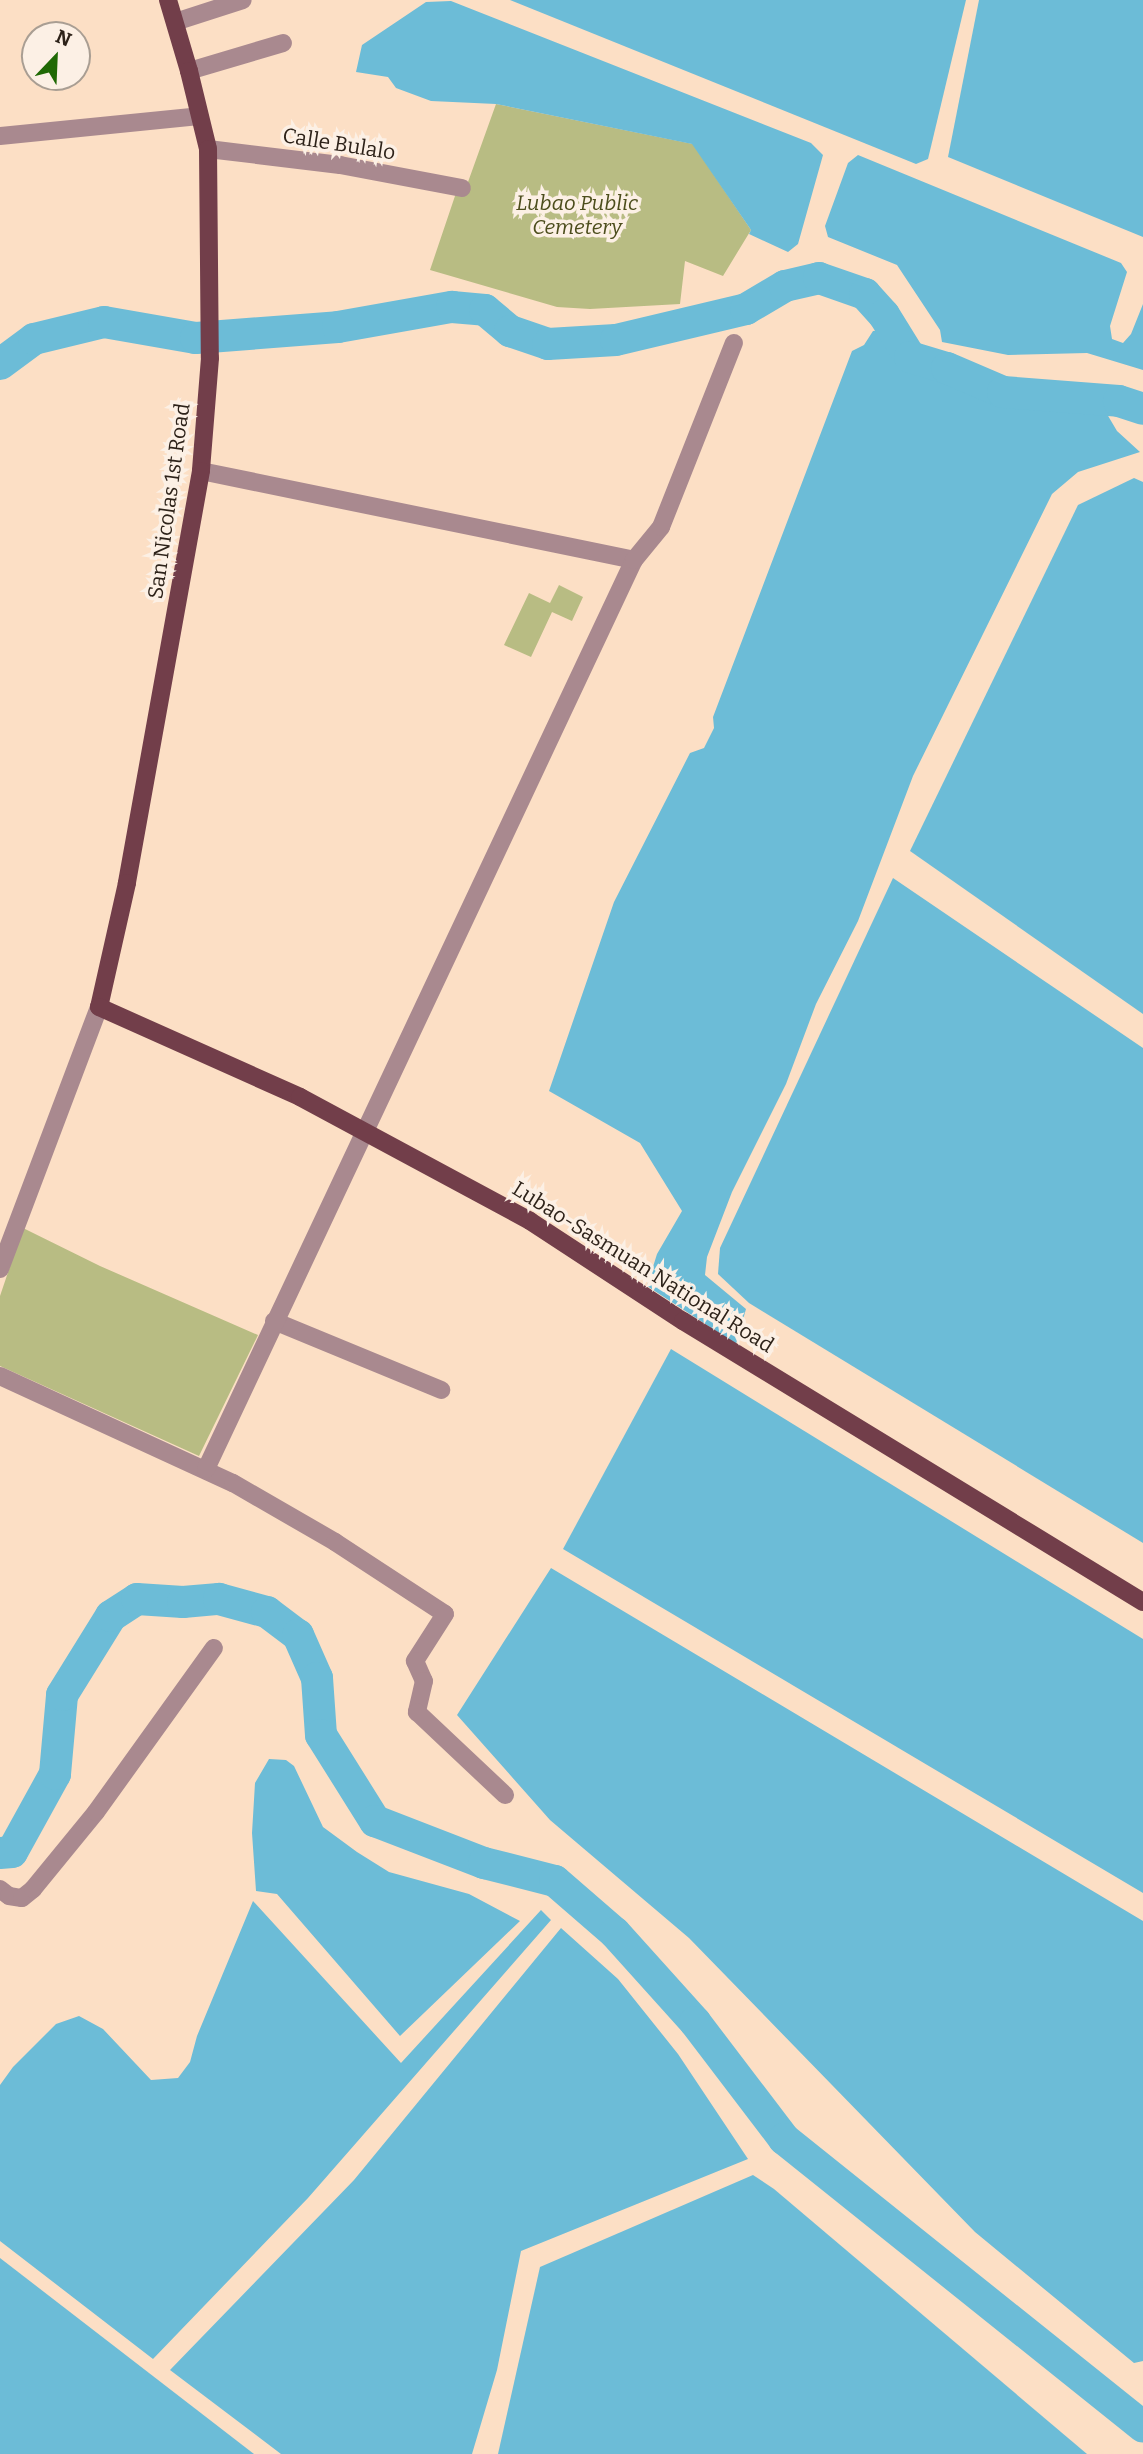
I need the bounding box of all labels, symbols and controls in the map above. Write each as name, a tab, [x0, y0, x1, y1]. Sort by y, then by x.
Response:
north arrow	[21, 21, 91, 91]
text: N	[52, 25, 75, 51]
street label: Calle Bulalo	[281, 123, 397, 165]
park label: Lubao Public Cemetery	[516, 190, 638, 240]
street label: San Nicolas 1st Road	[143, 401, 195, 601]
street label: Lubao-Sasmuan National Road	[508, 1176, 778, 1358]

